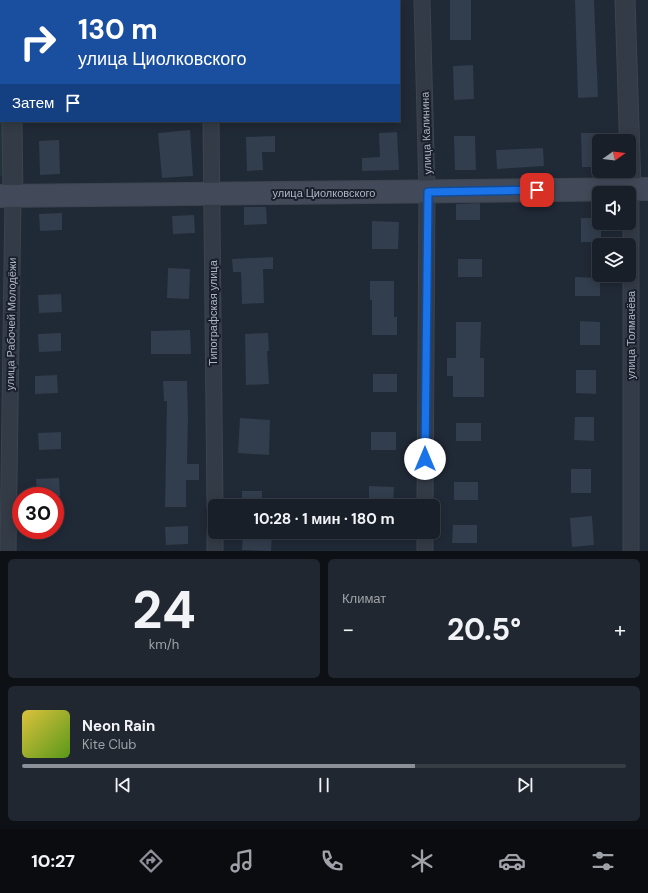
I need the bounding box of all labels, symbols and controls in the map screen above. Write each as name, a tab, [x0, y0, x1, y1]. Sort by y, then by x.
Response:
text: 130 m	[78, 11, 158, 48]
icon: right	[12, 16, 64, 68]
text: улица Циолковского	[78, 47, 246, 71]
street label: улица Калинина	[418, 91, 434, 175]
icon: arrive	[62, 92, 84, 114]
text: Затем	[12, 93, 54, 113]
north arrow	[592, 134, 636, 178]
map controls	[592, 134, 636, 282]
pin	[520, 173, 554, 207]
icon: arrive	[526, 179, 548, 201]
street label: улица Циолковского	[273, 186, 375, 200]
button: sound	[592, 186, 636, 230]
button: layers	[592, 238, 636, 282]
street label: улица Рабочей Молодёжи	[3, 257, 19, 391]
street label: Типографская улица	[206, 259, 220, 366]
street label: улица Толмачёва	[624, 290, 638, 379]
position arrow	[404, 438, 446, 480]
speed limit sign: 30	[12, 487, 64, 539]
text: 10:28 · 1 мин · 180 m	[253, 509, 395, 529]
text: 24	[132, 576, 196, 644]
text: Климат	[342, 590, 386, 607]
text: 20.5°	[447, 610, 521, 649]
text: −	[342, 615, 354, 644]
text: +	[614, 615, 626, 644]
text: km/h	[149, 636, 179, 653]
text: Neon Rain	[82, 716, 155, 736]
text: Kite Club	[82, 736, 136, 753]
icon: previous	[112, 774, 134, 796]
icon: pause	[313, 774, 335, 796]
icon: next	[514, 774, 536, 796]
icon: directions	[137, 847, 165, 875]
icon: music	[228, 847, 256, 875]
icon: phone	[318, 847, 346, 875]
icon: climate	[408, 847, 436, 875]
icon: car	[498, 847, 526, 875]
icon: filters	[589, 847, 617, 875]
text: 10:27	[31, 849, 75, 873]

